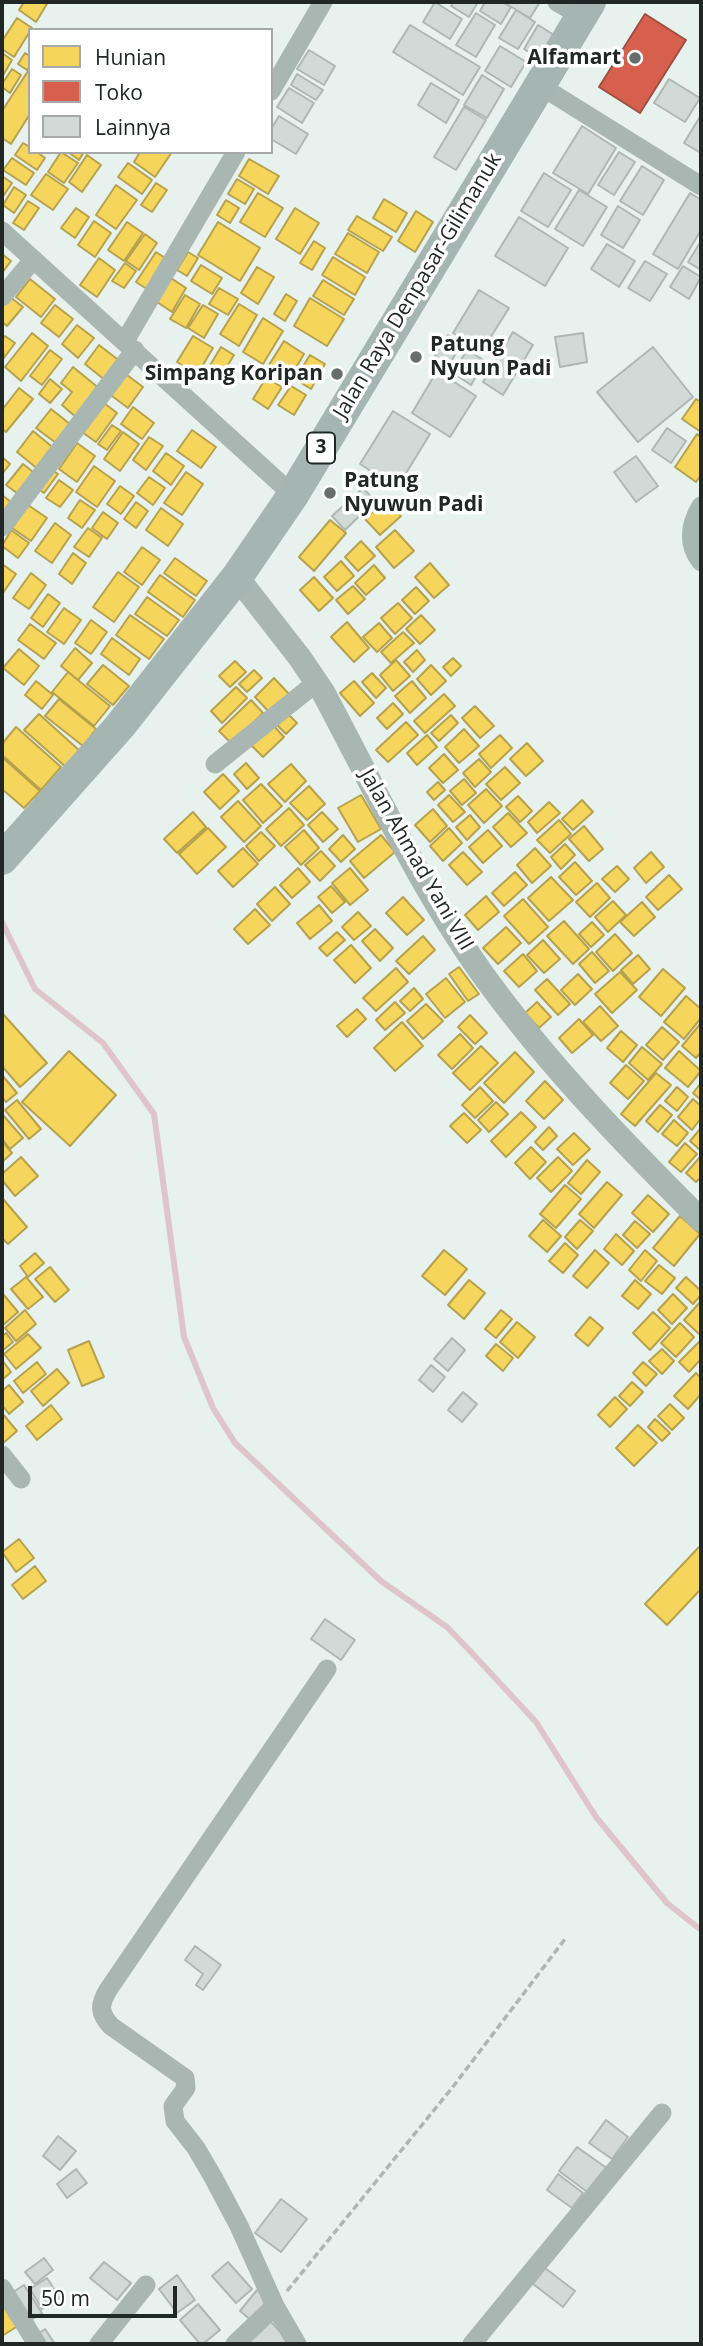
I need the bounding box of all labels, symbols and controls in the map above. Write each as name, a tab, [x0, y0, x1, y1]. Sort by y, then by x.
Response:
legend	[28, 28, 273, 154]
text: Hunian	[95, 43, 166, 71]
place label: Alfamart	[527, 45, 621, 71]
marker: Alfamart	[627, 50, 643, 66]
text: Toko	[95, 78, 143, 106]
text: Lainnya	[95, 113, 171, 141]
street label: Jalan Raya Denpasar-Gilimanuk	[329, 149, 507, 423]
place label: Patung Nyuun Padi	[430, 332, 551, 382]
marker: Patung Nyuun Padi	[408, 349, 424, 365]
place label: Simpang Koripan	[145, 361, 323, 387]
marker: Simpang Koripan	[329, 366, 345, 382]
road number: 3	[307, 432, 335, 463]
place label: Patung Nyuwun Padi	[344, 468, 483, 518]
marker: Patung Nyuwun Padi	[322, 485, 338, 501]
street label: Jalan Ahmad Yani VIII	[354, 765, 478, 955]
scale bar	[32, 2272, 180, 2316]
text: 50 m	[41, 2284, 90, 2312]

